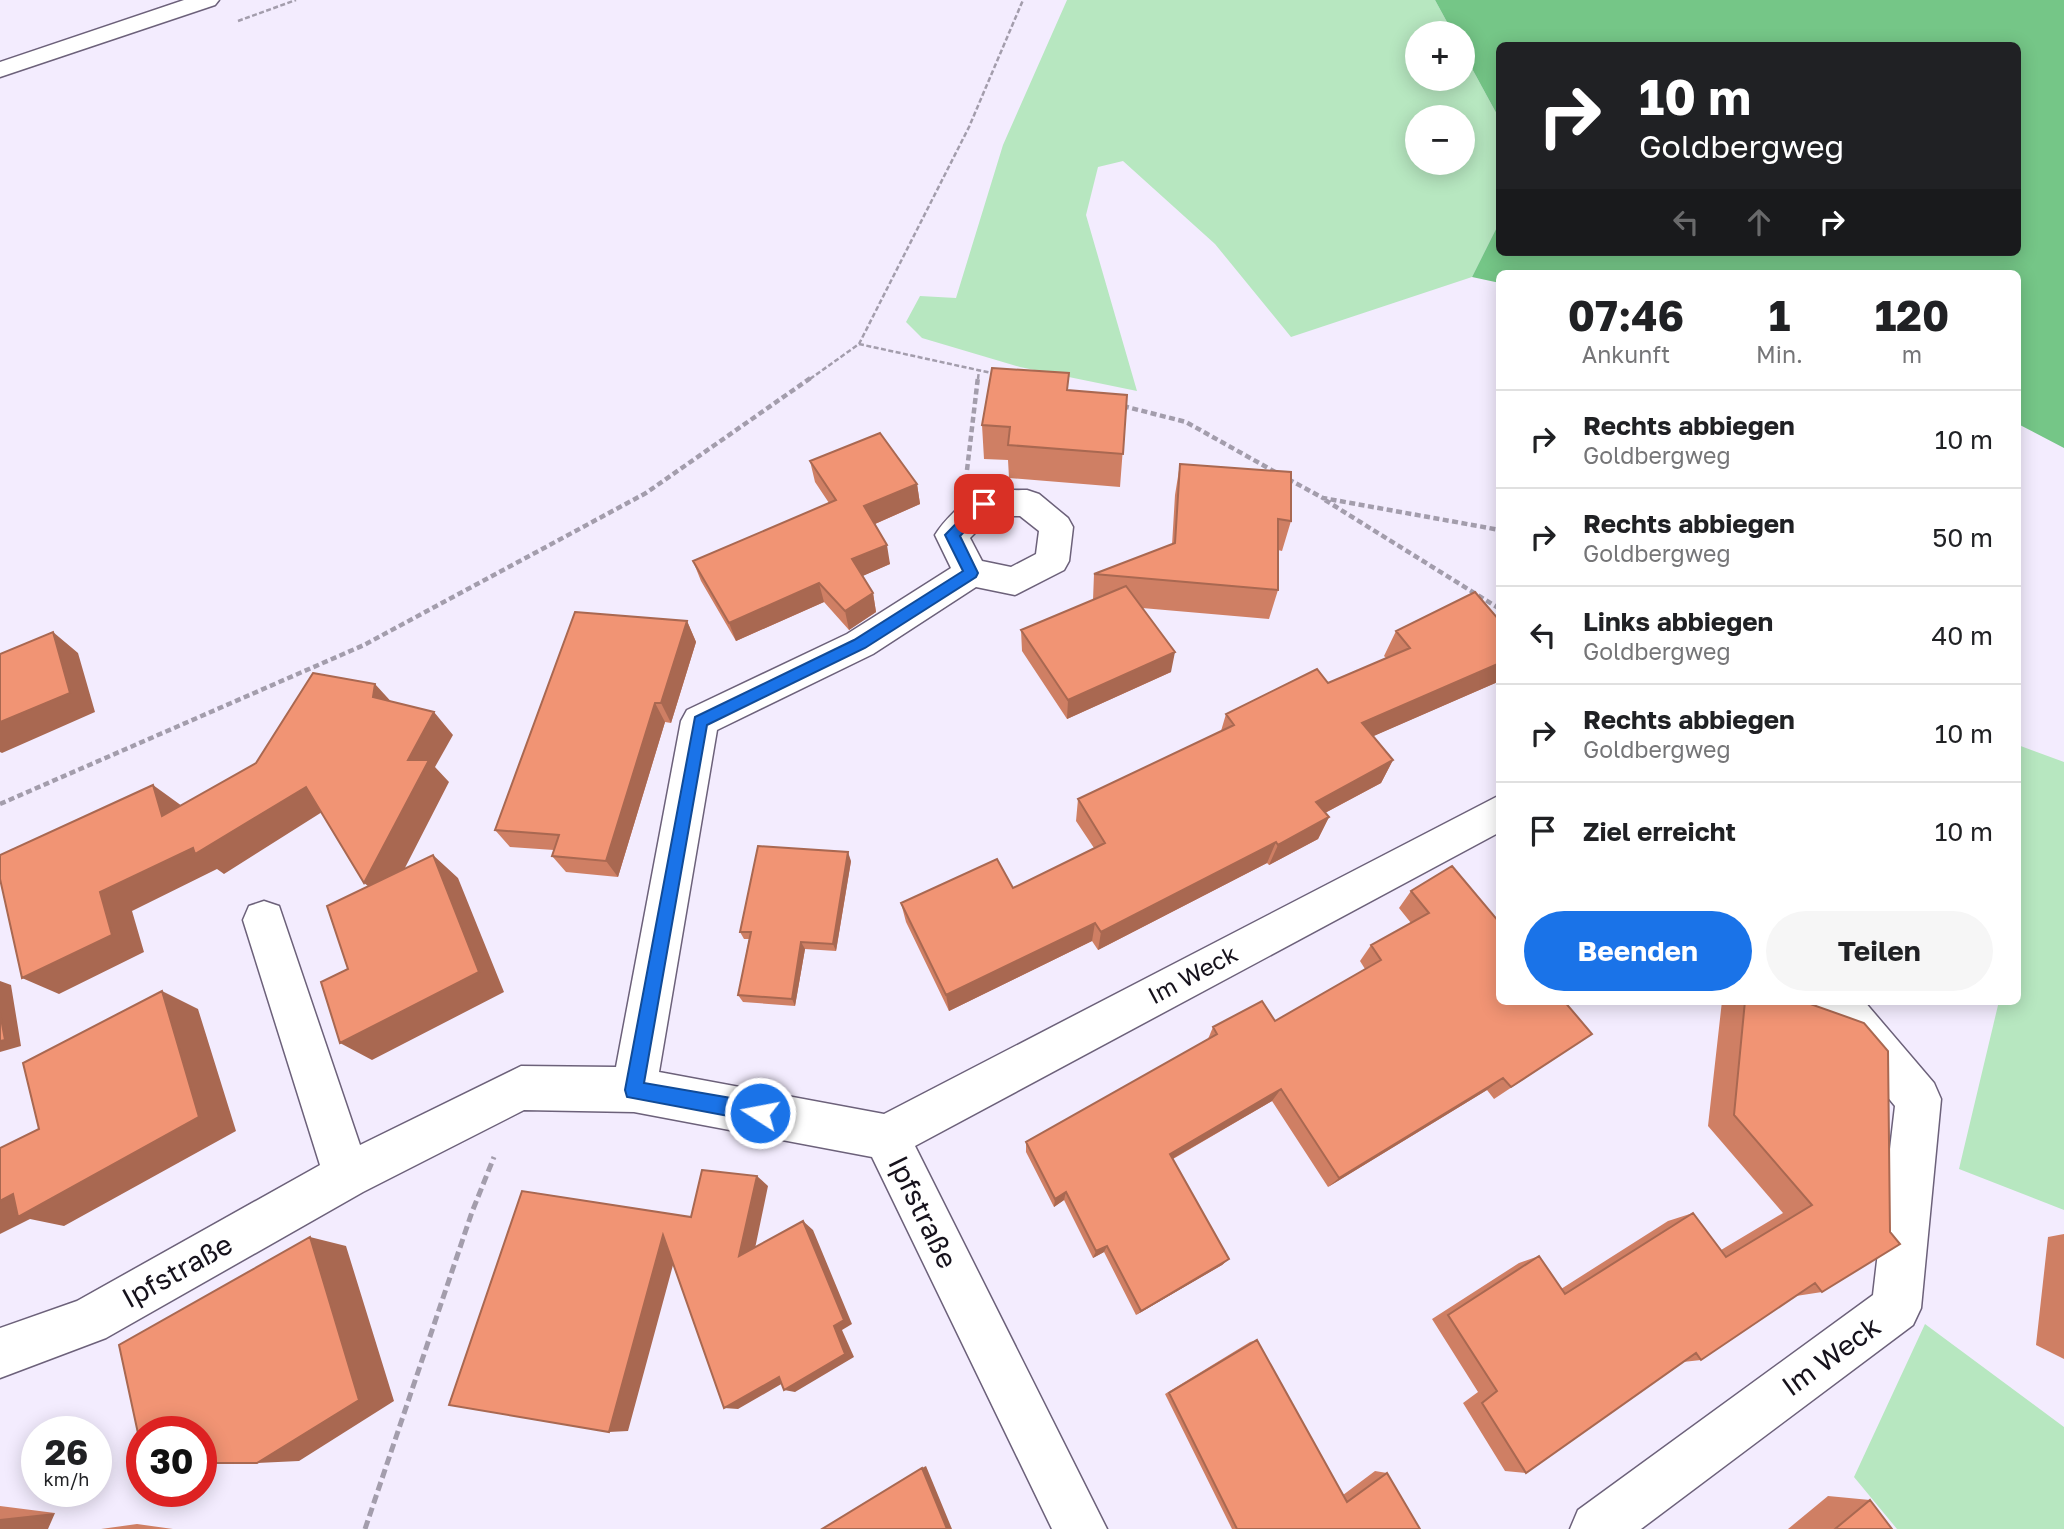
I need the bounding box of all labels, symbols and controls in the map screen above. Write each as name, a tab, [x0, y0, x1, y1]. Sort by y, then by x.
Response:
map controls	[1405, 21, 1475, 175]
button: +	[1405, 21, 1475, 91]
text: 10 m	[1639, 67, 1751, 126]
icon: right	[1524, 70, 1615, 161]
button: −	[1405, 105, 1475, 175]
text: Goldbergweg	[1639, 127, 1844, 165]
icon: left	[1667, 203, 1705, 241]
icon: ahead	[1740, 203, 1778, 241]
icon: right	[1813, 203, 1851, 241]
text: 07:46	[1568, 290, 1684, 340]
text: 1	[1769, 290, 1790, 340]
text: 120	[1875, 290, 1949, 340]
text: Ankunft	[1582, 340, 1670, 368]
text: Min.	[1756, 340, 1803, 368]
text: m	[1902, 340, 1922, 368]
text: Rechts abbiegen	[1583, 410, 1795, 441]
icon: right	[1524, 420, 1562, 458]
text: 10 m	[1935, 424, 1993, 455]
text: Goldbergweg	[1583, 441, 1731, 469]
pin	[954, 474, 1014, 534]
icon: arrive	[965, 485, 1003, 523]
text: Rechts abbiegen	[1583, 508, 1795, 539]
icon: right	[1524, 518, 1562, 556]
text: 50 m	[1932, 522, 1993, 553]
text: Goldbergweg	[1583, 539, 1731, 567]
text: Links abbiegen	[1583, 606, 1773, 637]
icon: left	[1524, 616, 1562, 654]
text: 40 m	[1932, 620, 1993, 651]
text: Goldbergweg	[1583, 637, 1731, 665]
text: Rechts abbiegen	[1583, 704, 1795, 735]
icon: right	[1524, 714, 1562, 752]
text: 10 m	[1935, 718, 1993, 749]
text: Goldbergweg	[1583, 735, 1731, 763]
icon: arrive	[1524, 812, 1562, 850]
text: Ziel erreicht	[1583, 816, 1736, 847]
text: 10 m	[1935, 816, 1993, 847]
button: Beenden	[1524, 911, 1752, 991]
button: Teilen	[1766, 911, 1993, 991]
street label: Im Weck	[1142, 938, 1242, 1009]
position arrow	[723, 1076, 797, 1150]
street label: Ipfstraße	[882, 1150, 965, 1273]
street label: Ipfstraße	[116, 1227, 238, 1314]
street label: Im Weck	[1775, 1309, 1887, 1402]
speed limit sign: 30	[126, 1416, 217, 1507]
text: 26	[45, 1431, 88, 1473]
text: km/h	[44, 1468, 89, 1490]

